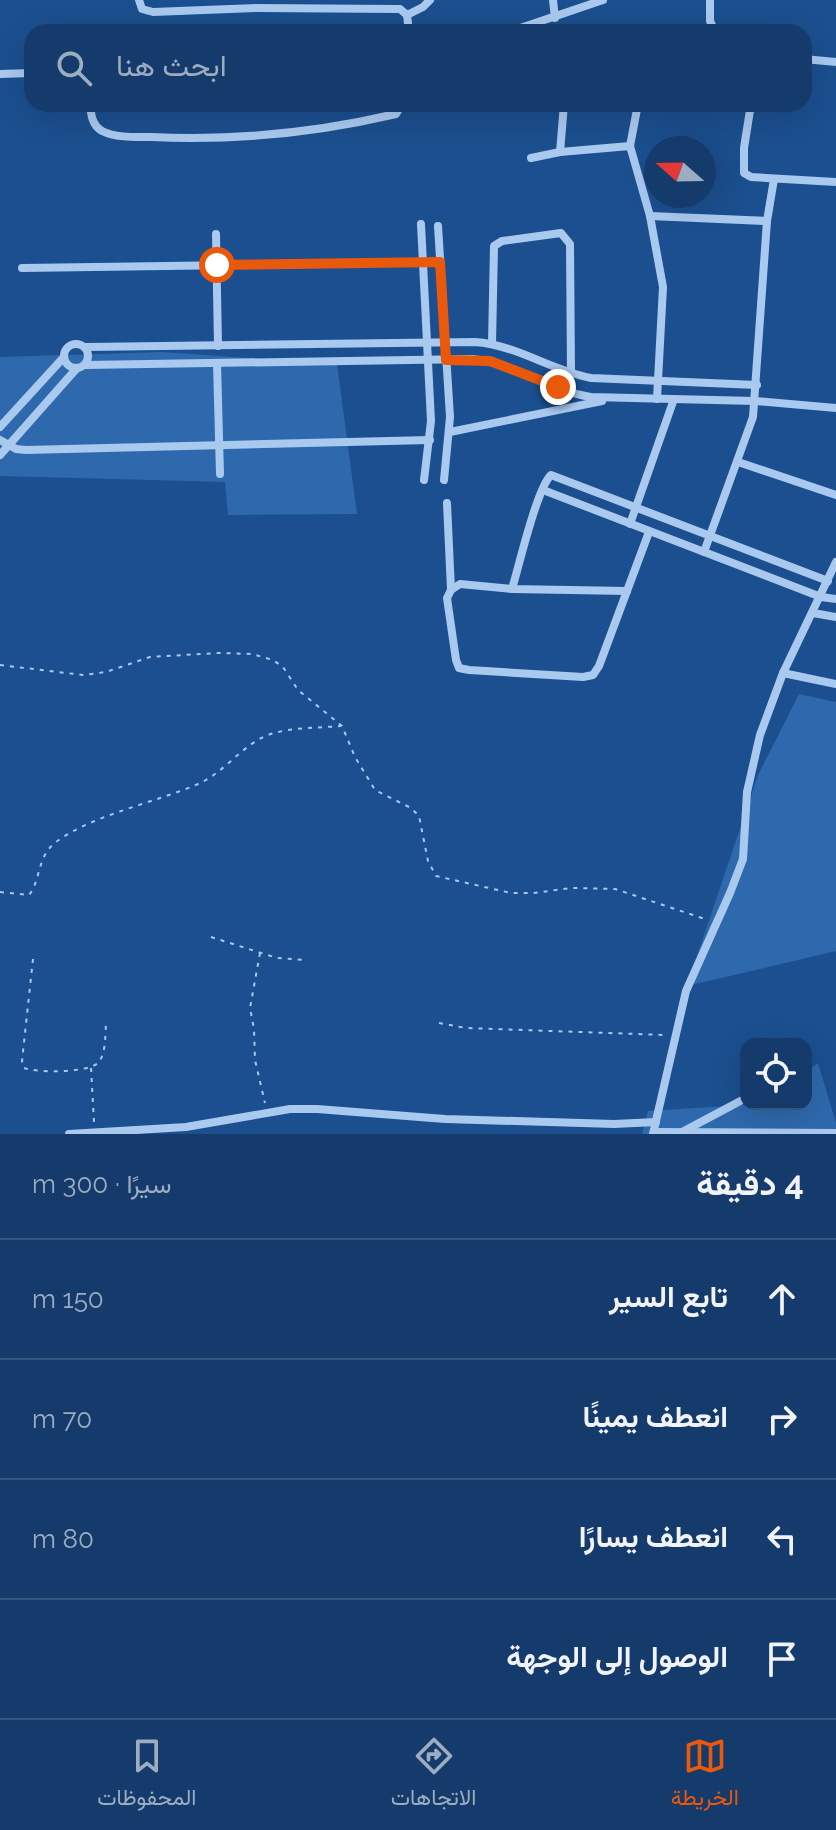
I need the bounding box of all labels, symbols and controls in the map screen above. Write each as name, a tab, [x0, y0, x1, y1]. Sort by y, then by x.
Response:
search box	[24, 24, 812, 112]
icon: search	[52, 46, 96, 90]
text: ابحث هنا	[116, 48, 227, 83]
north arrow	[644, 136, 716, 208]
route start	[199, 247, 235, 283]
route end	[540, 369, 576, 405]
map controls	[740, 1038, 812, 1110]
button: locate	[740, 1038, 812, 1110]
text: 4 دقيقة	[696, 1163, 804, 1203]
text: سيرًا · 300 m	[32, 1169, 172, 1199]
icon: ahead	[760, 1277, 804, 1321]
text: تابع السير	[609, 1279, 728, 1314]
text: 150 m	[32, 1284, 104, 1314]
icon: right	[760, 1397, 804, 1441]
text: انعطف يمينًا	[583, 1399, 728, 1434]
text: 70 m	[32, 1404, 92, 1434]
icon: left	[760, 1517, 804, 1561]
text: انعطف يسارًا	[579, 1519, 728, 1554]
text: 80 m	[32, 1524, 94, 1554]
icon: arrive	[760, 1637, 804, 1681]
text: الوصول إلى الوجهة	[506, 1639, 728, 1674]
tab: المحفوظات	[97, 1734, 196, 1817]
tab: الاتجاهات	[391, 1734, 476, 1817]
tab: الخريطة	[671, 1734, 739, 1817]

